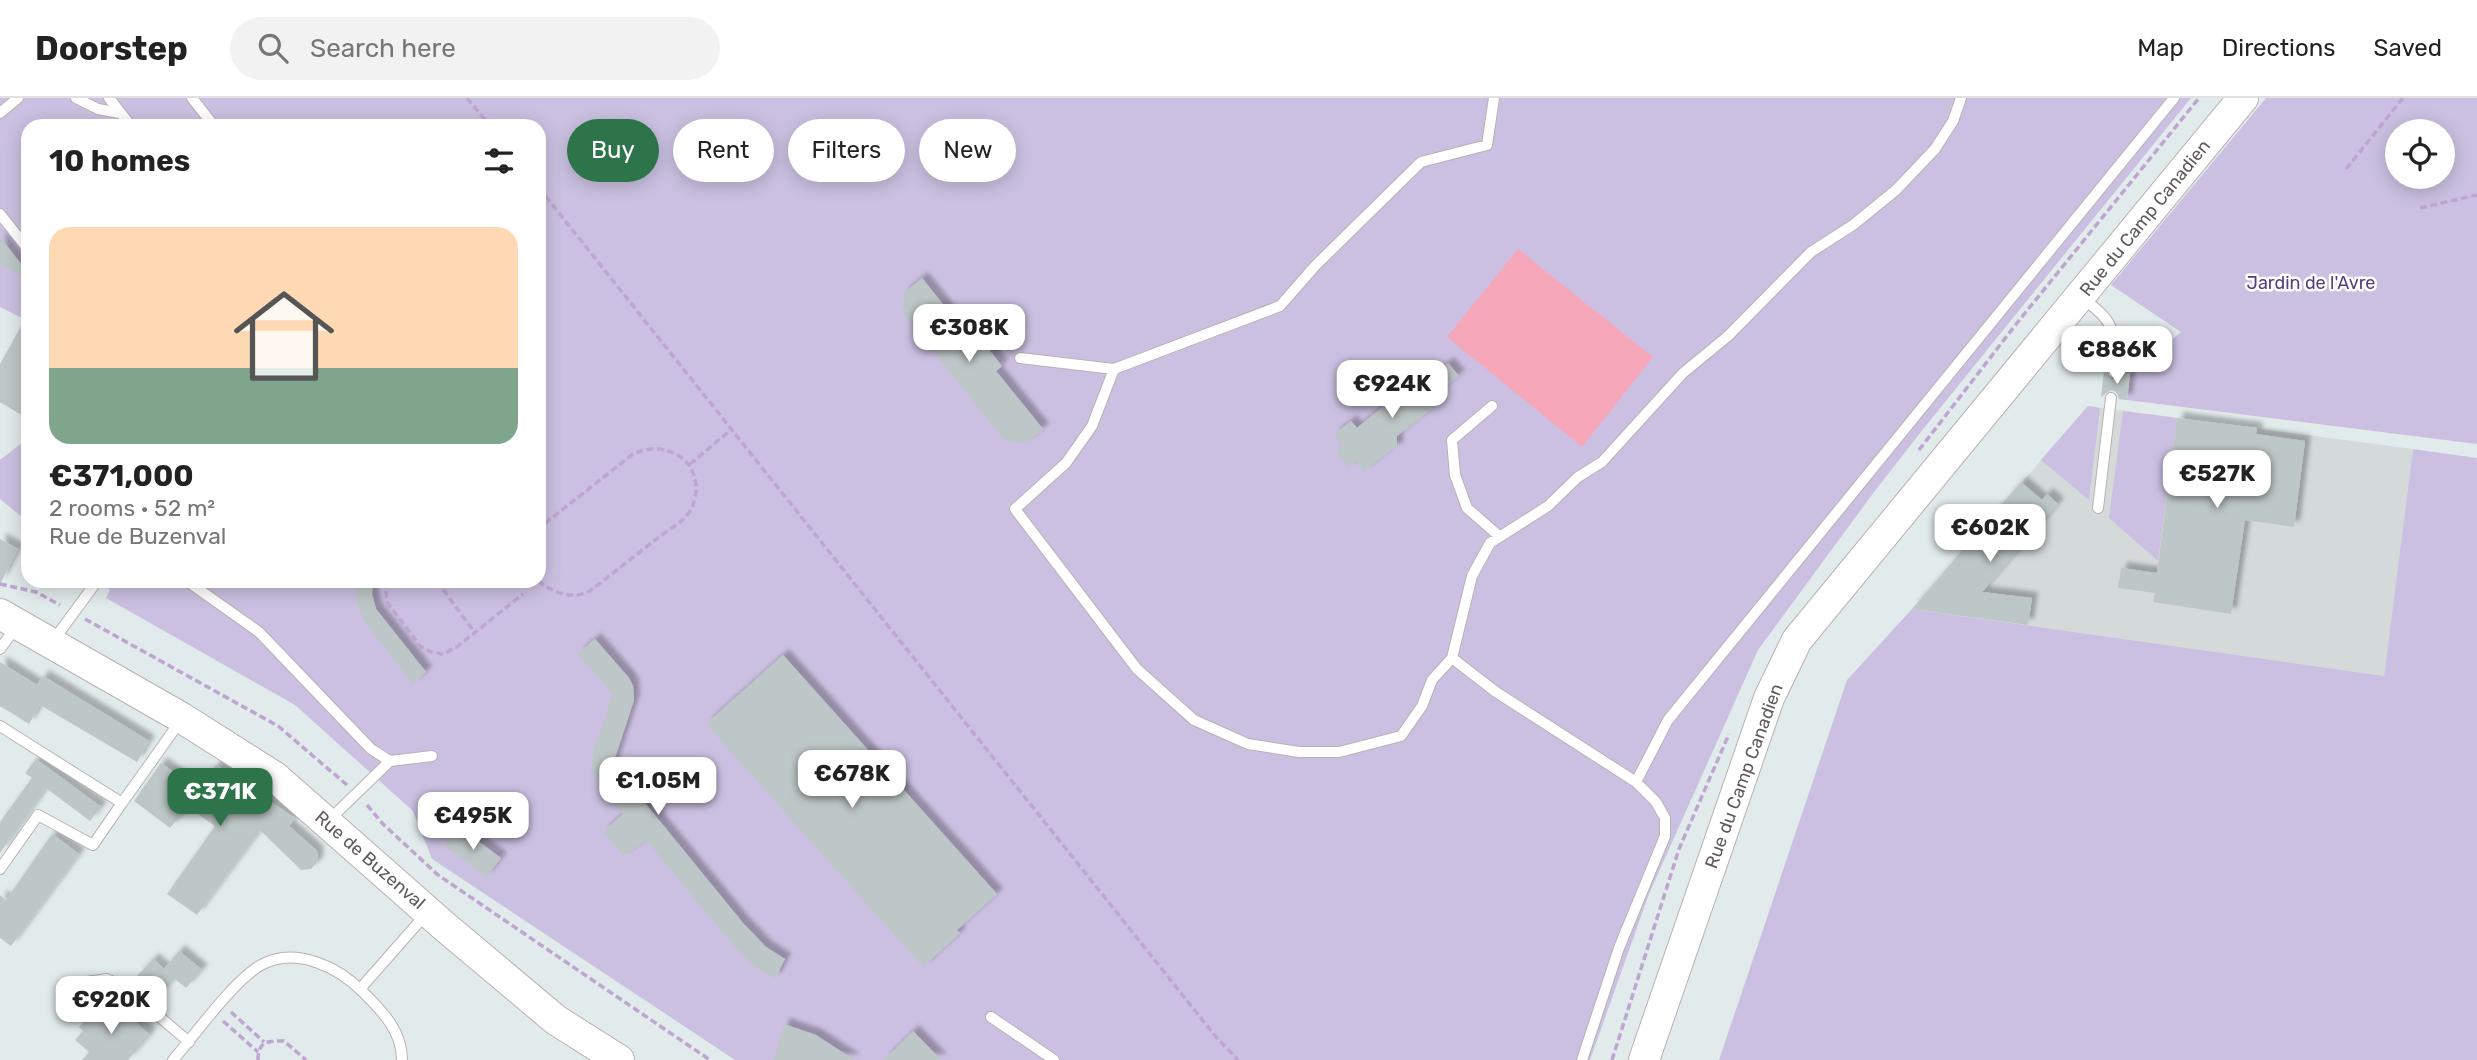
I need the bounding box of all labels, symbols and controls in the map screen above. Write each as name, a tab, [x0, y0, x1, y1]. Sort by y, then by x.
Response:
search box	[230, 17, 720, 80]
text: Doorstep	[35, 29, 188, 68]
icon: search	[254, 29, 292, 67]
text: Search here	[310, 33, 456, 64]
text: Map	[2137, 34, 2184, 62]
text: Directions	[2222, 34, 2335, 62]
text: Saved	[2373, 34, 2442, 62]
chip: Buy	[567, 119, 659, 182]
chip: Rent	[673, 119, 774, 182]
chip: Filters	[788, 119, 905, 182]
chip: New	[919, 119, 1016, 182]
map controls	[2385, 119, 2455, 189]
button: locate	[2385, 119, 2455, 189]
street label: Rue du Camp Canadien	[2075, 135, 2215, 301]
icon: filters	[480, 142, 518, 180]
text: 10 homes	[49, 143, 190, 179]
park label: Jardin de l'Avre	[2247, 272, 2375, 294]
icon: home	[221, 273, 347, 399]
pin: €308K	[920, 304, 1018, 364]
text: €308K	[929, 313, 1009, 341]
pin: €886K	[2068, 327, 2166, 386]
text: €886K	[2077, 335, 2157, 363]
pin: €924K	[1343, 360, 1441, 420]
text: €924K	[1353, 369, 1431, 397]
pin: €527K	[2168, 450, 2266, 510]
text: €371,000	[49, 458, 194, 494]
text: €527K	[2179, 459, 2255, 487]
text: 2 rooms · 52 m²	[49, 494, 215, 522]
pin: €602K	[1941, 504, 2039, 564]
text: €602K	[1951, 513, 2029, 541]
text: Rue de Buzenval	[49, 522, 226, 550]
street label: Rue du Camp Canadien	[1700, 681, 1788, 871]
pin: €678K	[803, 750, 901, 810]
pin: €1.05M	[601, 758, 715, 817]
text: €678K	[814, 759, 890, 787]
text: €1.05M	[615, 766, 701, 794]
pin: €371K	[171, 768, 269, 828]
text: €371K	[183, 777, 257, 805]
pin: €495K	[424, 792, 522, 852]
text: €495K	[434, 801, 512, 829]
street label: Rue de Buzenval	[310, 806, 430, 914]
pin: €920K	[62, 976, 160, 1036]
text: €920K	[72, 985, 150, 1013]

